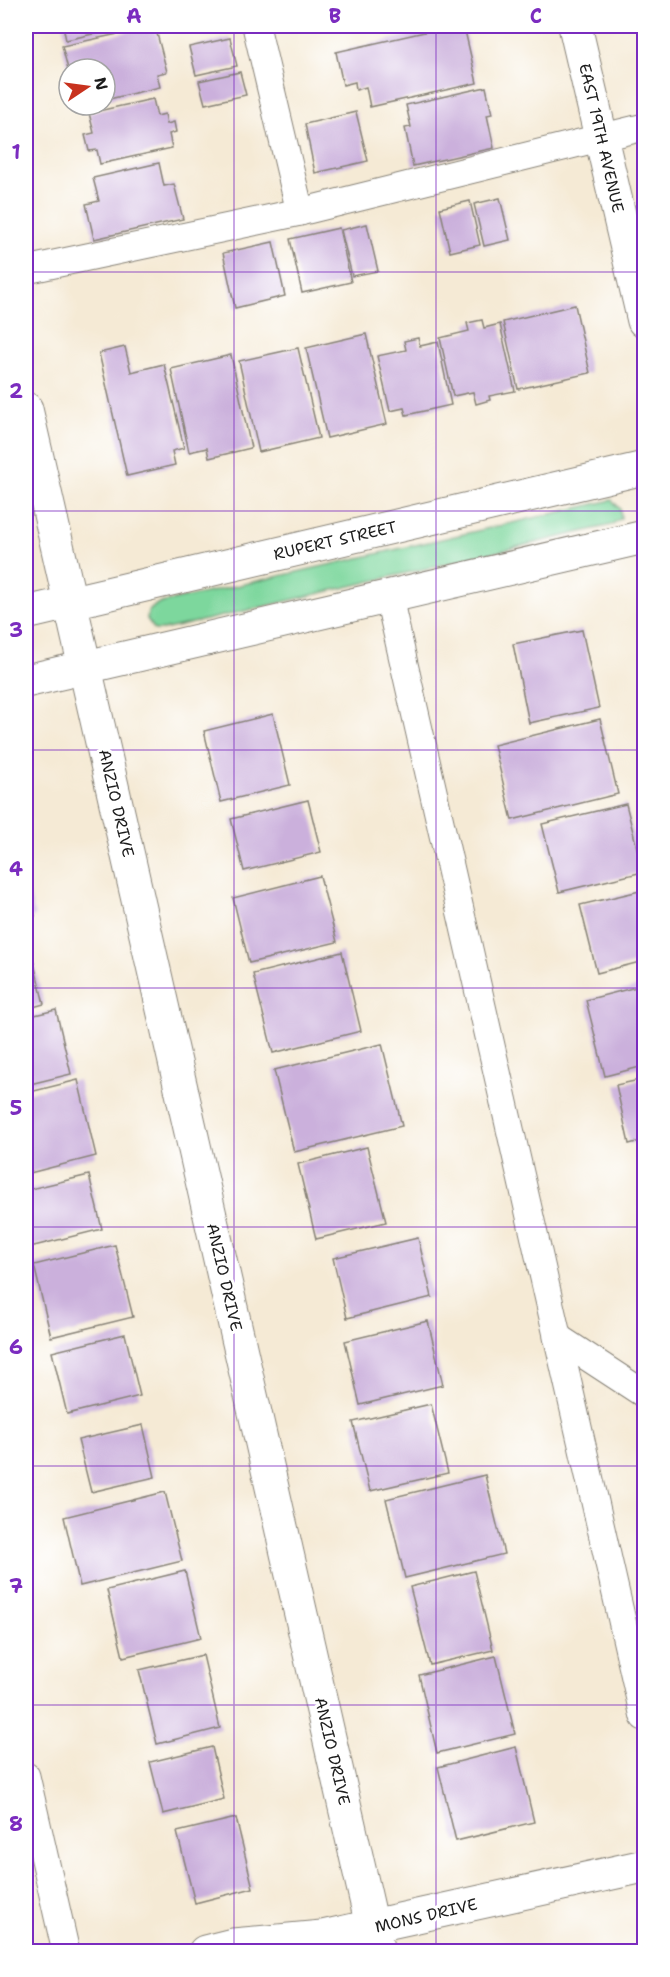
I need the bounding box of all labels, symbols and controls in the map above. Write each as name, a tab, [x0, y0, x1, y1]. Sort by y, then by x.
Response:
text: A	[126, 3, 142, 29]
text: B	[329, 3, 341, 29]
text: C	[530, 3, 542, 29]
north arrow	[57, 57, 117, 117]
street label: EAST 19TH AVENUE	[574, 61, 629, 215]
text: N	[89, 75, 113, 92]
text: 1	[11, 139, 21, 165]
text: 2	[9, 378, 23, 404]
street label: RUPERT STREET	[272, 516, 399, 565]
text: 3	[9, 617, 23, 643]
street label: ANZIO DRIVE	[94, 747, 139, 859]
text: 4	[9, 856, 23, 882]
text: 5	[10, 1095, 22, 1121]
street label: ANZIO DRIVE	[202, 1221, 247, 1333]
text: 6	[9, 1334, 23, 1360]
text: 7	[9, 1573, 23, 1599]
street label: ANZIO DRIVE	[310, 1695, 355, 1807]
text: 8	[9, 1811, 23, 1837]
street label: MONS DRIVE	[373, 1894, 479, 1937]

